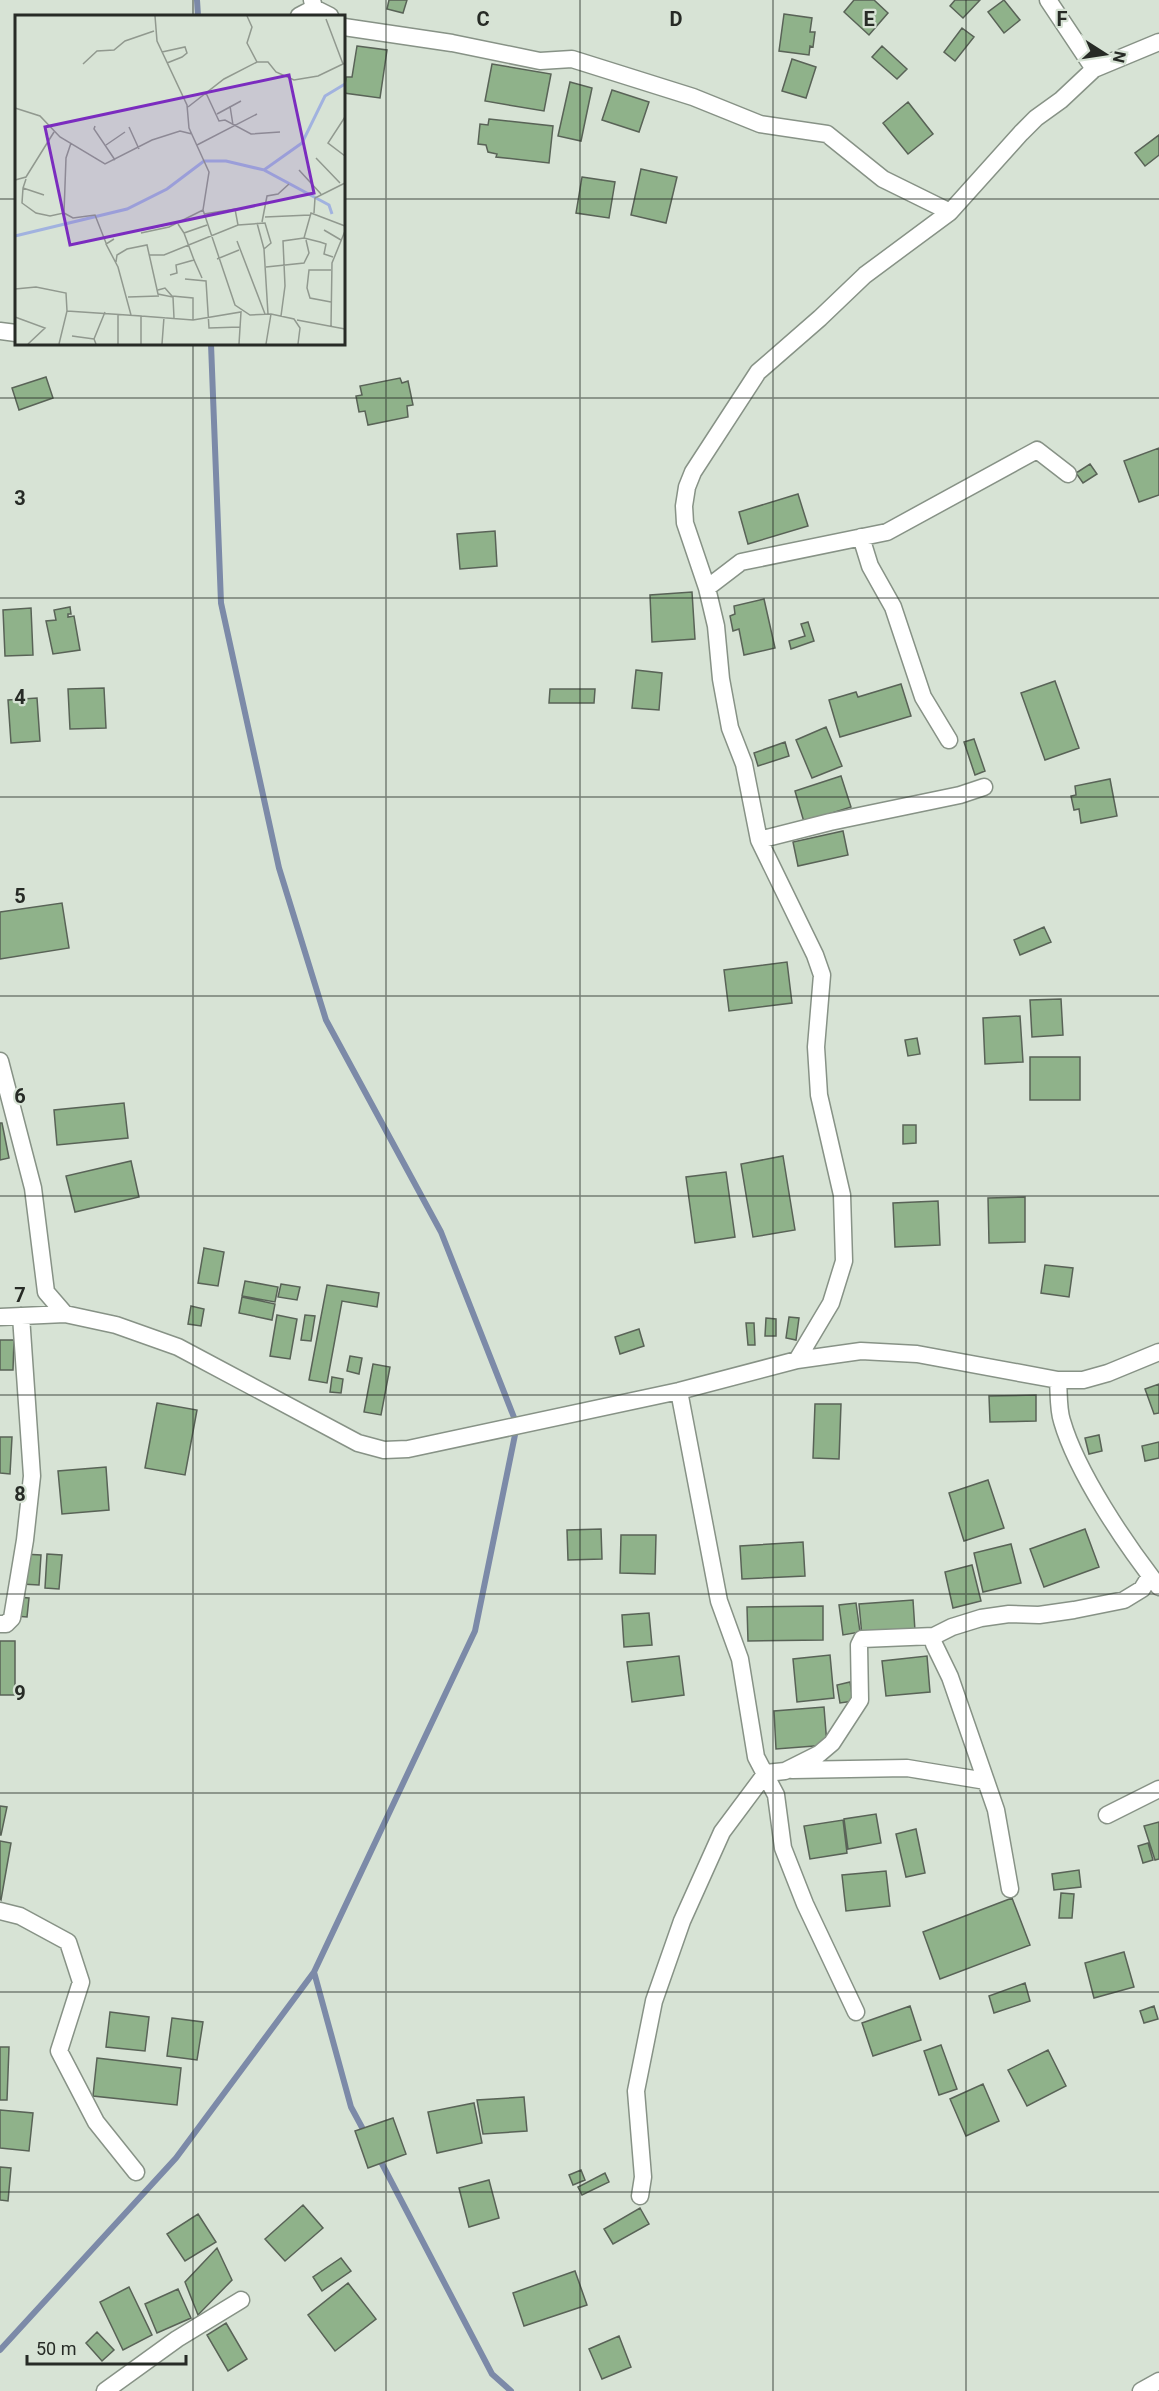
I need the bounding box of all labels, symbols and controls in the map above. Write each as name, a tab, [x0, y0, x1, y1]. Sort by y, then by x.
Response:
text: C	[476, 7, 490, 31]
text: D	[670, 7, 683, 31]
text: E	[863, 7, 875, 31]
text: F	[1057, 7, 1068, 31]
inset map	[15, 15, 345, 345]
north arrow	[1075, 24, 1135, 84]
text: N	[1109, 50, 1130, 65]
text: 3	[14, 486, 26, 510]
text: 4	[14, 685, 26, 709]
text: 5	[14, 884, 26, 908]
text: 6	[14, 1084, 26, 1108]
text: 7	[14, 1283, 26, 1307]
text: 8	[14, 1482, 26, 1506]
text: 9	[14, 1681, 26, 1705]
scale bar	[27, 2328, 186, 2366]
text: 50 m	[36, 2338, 76, 2359]

